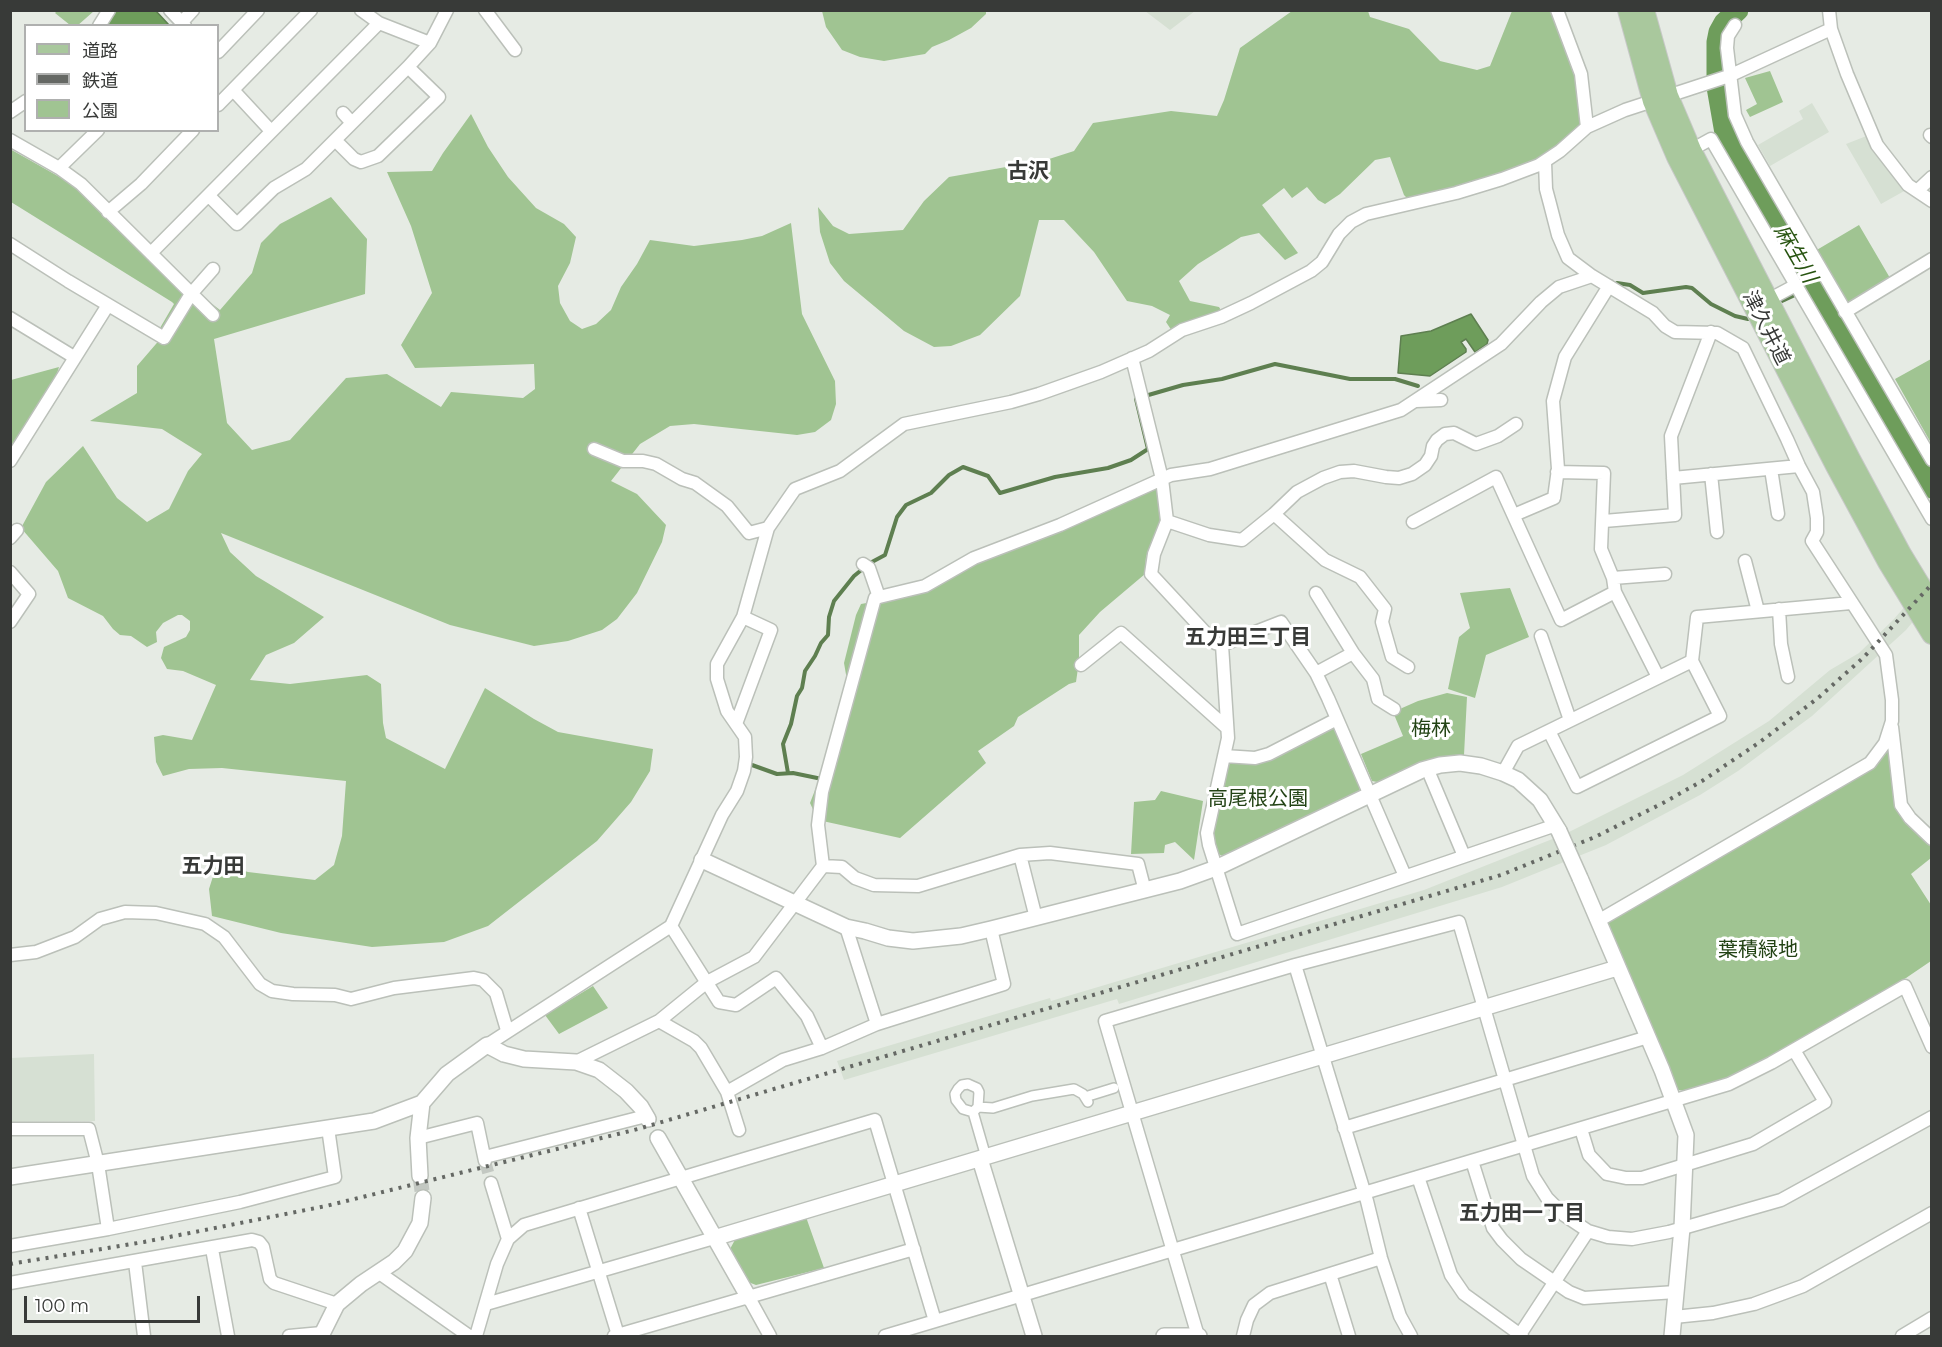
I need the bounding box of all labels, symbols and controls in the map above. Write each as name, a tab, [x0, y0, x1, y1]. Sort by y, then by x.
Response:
legend	[24, 24, 219, 132]
text: 道路	[82, 40, 118, 62]
text: 鉄道	[82, 70, 118, 92]
text: 公園	[82, 100, 118, 122]
district label: 古沢	[1007, 159, 1049, 185]
water label: 麻生川	[1768, 220, 1822, 288]
street label: 津久井道	[1737, 287, 1795, 369]
district label: 五力田三丁目	[1185, 625, 1311, 651]
park label: 梅林	[1411, 717, 1451, 741]
park label: 高尾根公園	[1208, 787, 1308, 811]
district label: 五力田	[182, 854, 244, 880]
park label: 葉積緑地	[1718, 938, 1798, 962]
district label: 五力田一丁目	[1459, 1201, 1585, 1227]
scale bar	[27, 1284, 202, 1322]
text: 100 m	[35, 1295, 89, 1317]

